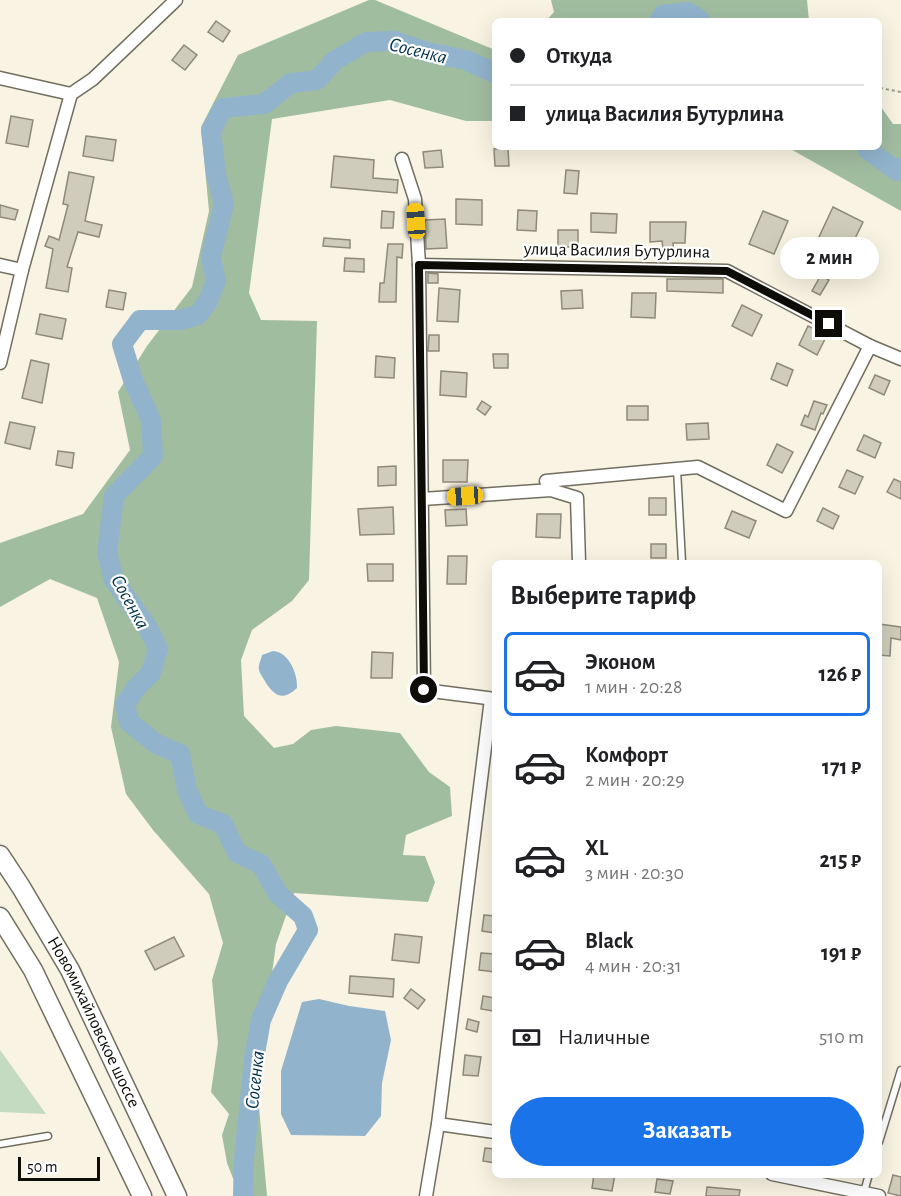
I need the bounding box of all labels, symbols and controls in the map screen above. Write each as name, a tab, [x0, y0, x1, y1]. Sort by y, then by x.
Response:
water label: Сосенка	[387, 34, 449, 68]
text: Откуда	[546, 45, 612, 67]
text: улица Василия Бутурлина	[546, 103, 784, 125]
car	[406, 202, 426, 240]
callout: 2 мин	[780, 237, 878, 279]
street label: улица Василия Бутурлина	[523, 240, 710, 262]
text: 2 мин	[806, 248, 853, 268]
route end	[815, 310, 842, 337]
car	[446, 486, 484, 506]
water label: Сосенка	[107, 571, 153, 633]
text: Выберите тариф	[510, 582, 696, 609]
icon: car	[513, 647, 567, 701]
text: Эконом	[585, 651, 656, 673]
text: 126 ₽	[818, 663, 861, 685]
route start	[410, 676, 437, 703]
text: 1 мин · 20:28	[585, 677, 682, 697]
icon: car	[513, 740, 567, 794]
text: Комфорт	[585, 744, 668, 766]
text: 171 ₽	[822, 756, 861, 778]
text: 2 мин · 20:29	[585, 770, 685, 790]
icon: car	[513, 833, 567, 887]
text: XL	[585, 837, 608, 859]
text: 215 ₽	[820, 849, 861, 871]
text: 3 мин · 20:30	[585, 863, 684, 883]
icon: car	[513, 926, 567, 980]
text: Black	[585, 930, 633, 952]
street label: Новомихайловское шоссе	[44, 934, 143, 1111]
text: 191 ₽	[821, 942, 861, 964]
text: 4 мин · 20:31	[585, 956, 682, 976]
icon: cash	[510, 1021, 543, 1054]
text: Наличные	[558, 1026, 650, 1048]
text: 510 m	[819, 1027, 864, 1047]
water label: Сосенка	[242, 1050, 268, 1110]
button: Заказать	[510, 1097, 864, 1166]
scale bar	[18, 1154, 100, 1182]
text: 50 m	[27, 1159, 58, 1175]

